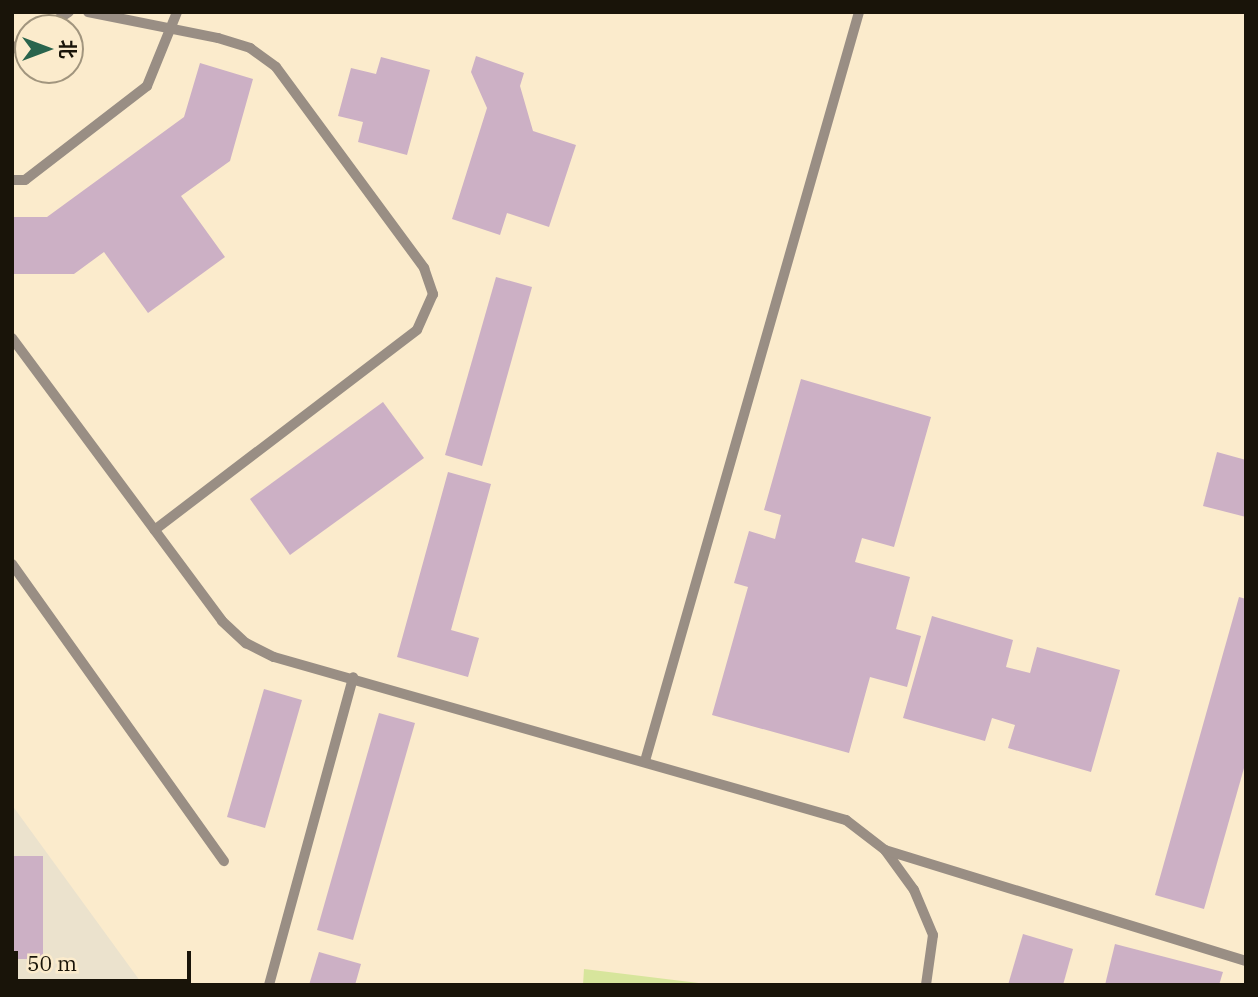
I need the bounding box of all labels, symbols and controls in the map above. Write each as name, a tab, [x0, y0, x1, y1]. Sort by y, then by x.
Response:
north arrow	[14, 14, 84, 84]
text: 北	[56, 39, 80, 59]
scale bar	[18, 937, 194, 981]
text: 50 m	[27, 949, 77, 977]

